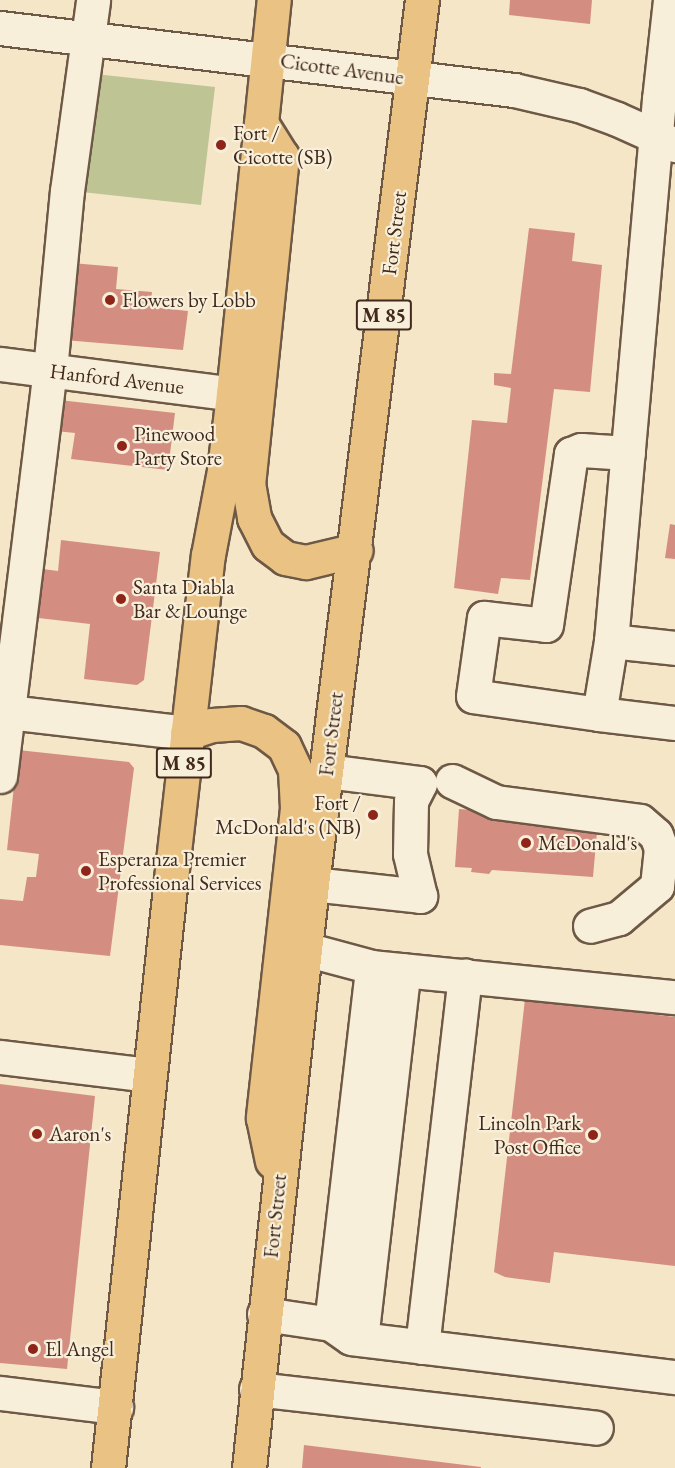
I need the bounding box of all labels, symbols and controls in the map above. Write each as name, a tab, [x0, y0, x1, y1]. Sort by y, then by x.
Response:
street label: Cicotte Avenue	[279, 48, 405, 90]
place label: Fort / Cicotte (SB)	[233, 120, 332, 170]
marker: Fort / Cicotte (SB)	[214, 138, 228, 152]
street label: Fort Street	[376, 190, 412, 276]
place label: Flowers by Lobb	[122, 287, 256, 313]
marker: Flowers by Lobb	[103, 293, 117, 307]
road number: M 85	[356, 298, 412, 332]
street label: Hanford Avenue	[48, 358, 186, 400]
place label: Pinewood Party Store	[134, 421, 222, 471]
marker: Pinewood Party Store	[115, 439, 129, 453]
place label: Santa Diabla Bar & Lounge	[133, 574, 247, 624]
marker: Santa Diabla Bar & Lounge	[114, 592, 128, 606]
street label: Fort Street	[313, 691, 349, 777]
road number: M 85	[156, 746, 213, 780]
place label: Fort / McDonald's (NB)	[215, 790, 361, 840]
marker: Fort / McDonald's (NB)	[366, 808, 380, 822]
place label: McDonald's	[538, 830, 637, 856]
marker: McDonald's	[519, 836, 533, 850]
place label: Esperanza Premier Professional Services	[98, 846, 262, 896]
marker: Esperanza Premier Professional Services	[79, 864, 93, 878]
place label: Lincoln Park Post Office	[478, 1110, 581, 1160]
place label: Aaron's	[49, 1121, 111, 1147]
marker: Aaron's	[30, 1127, 44, 1141]
marker: Lincoln Park Post Office	[586, 1128, 600, 1142]
street label: Fort Street	[258, 1173, 292, 1259]
place label: El Angel	[45, 1336, 114, 1362]
marker: El Angel	[26, 1342, 40, 1356]

